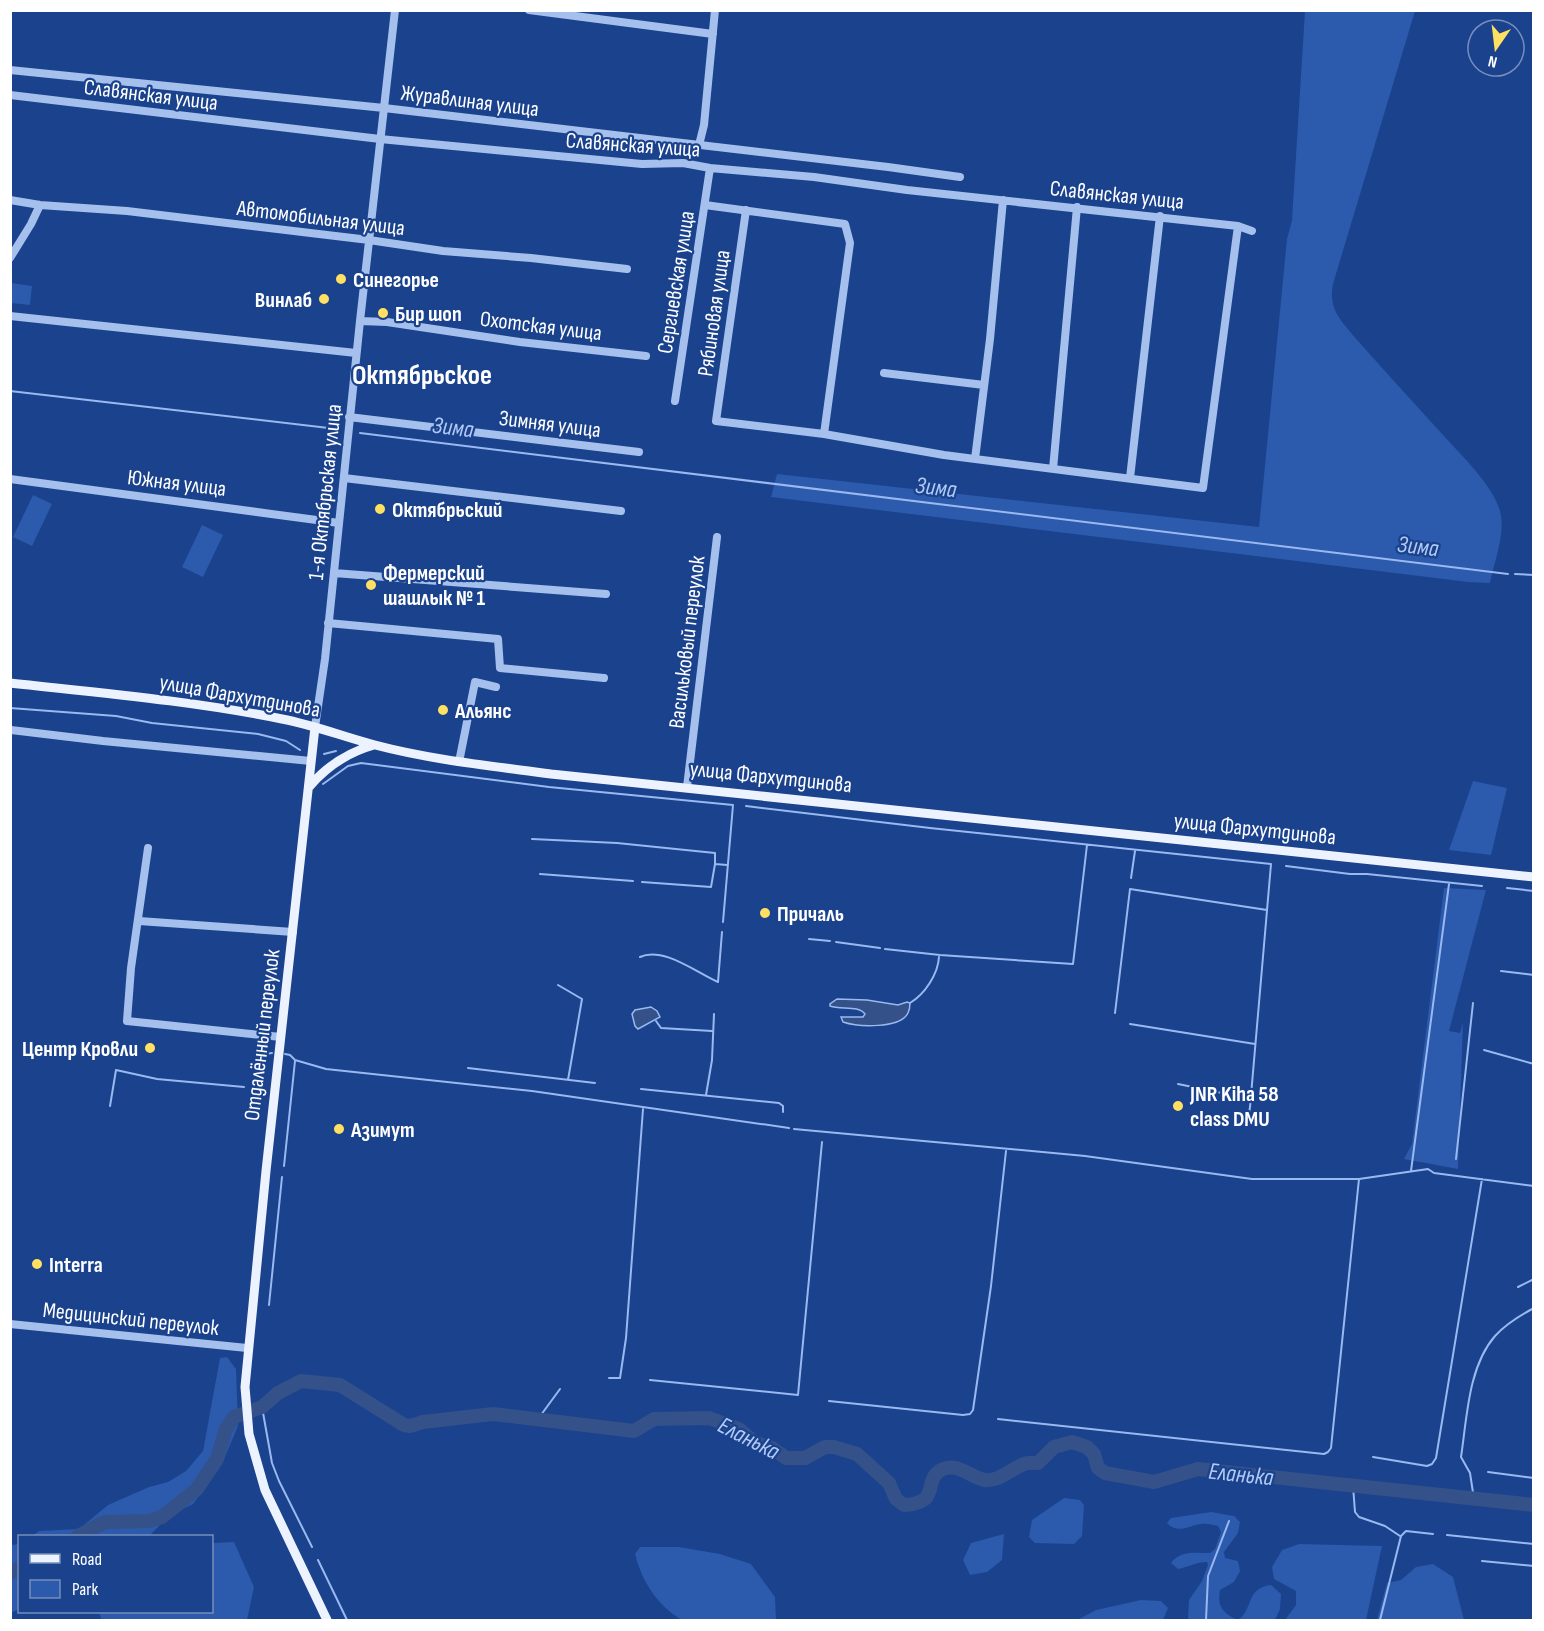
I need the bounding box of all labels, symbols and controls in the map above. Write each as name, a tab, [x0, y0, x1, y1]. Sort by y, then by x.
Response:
north arrow	[1466, 18, 1526, 78]
text: N	[1486, 51, 1499, 71]
street label: Славянская улица	[82, 74, 219, 117]
street label: Журавлиная улица	[399, 80, 540, 123]
street label: Славянская улица	[565, 127, 701, 164]
street label: Славянская улица	[1048, 175, 1185, 216]
street label: Автомобильная улица	[234, 195, 406, 242]
street label: Сергиевская улица	[652, 209, 701, 356]
street label: Рябиновая улица	[692, 248, 737, 378]
place label: Синегорье	[353, 267, 439, 294]
marker: Синегорье	[334, 272, 348, 286]
place label: Винлаб	[255, 287, 312, 314]
marker: Винлаб	[317, 292, 331, 306]
place label: Бир шоп	[395, 301, 462, 328]
marker: Бир шоп	[376, 306, 390, 320]
street label: Охотская улица	[478, 306, 603, 347]
district label: Октябрьское	[352, 359, 492, 392]
street label: 1-я Октябрьская улица	[303, 403, 348, 582]
street label: Зимняя улица	[497, 405, 602, 444]
water label: Зима	[431, 411, 476, 444]
street label: Южная улица	[126, 464, 228, 503]
water label: Зима	[914, 471, 959, 504]
place label: Октябрьский	[392, 497, 502, 524]
marker: Октябрьский	[373, 502, 387, 516]
water label: Зима	[1396, 530, 1441, 563]
street label: Васильковый переулок	[663, 554, 712, 730]
place label: Фермерский шашлык № 1	[383, 560, 485, 612]
marker: Фермерский шашлык № 1	[364, 578, 378, 592]
street label: улица Фархутдинова	[157, 669, 322, 724]
place label: Альянс	[454, 698, 512, 725]
marker: Альянс	[436, 703, 450, 717]
street label: улица Фархутдинова	[689, 756, 853, 799]
street label: улица Фархутдинова	[1173, 808, 1337, 851]
place label: Причаль	[777, 901, 844, 928]
marker: Причаль	[758, 906, 772, 920]
street label: Отдалённый переулок	[239, 947, 286, 1122]
place label: Центр Кровли	[22, 1036, 138, 1063]
marker: Центр Кровли	[143, 1041, 157, 1055]
place label: JNR Kiha 58 class DMU	[1189, 1081, 1279, 1133]
marker: JNR Kiha 58 class DMU	[1171, 1099, 1185, 1113]
place label: Азимут	[350, 1117, 415, 1144]
marker: Азимут	[332, 1122, 346, 1136]
place label: Interra	[49, 1252, 103, 1279]
marker: Interra	[30, 1257, 44, 1271]
street label: Медицинский переулок	[42, 1297, 221, 1342]
water label: Еланька	[713, 1411, 785, 1466]
water label: Еланька	[1207, 1457, 1275, 1492]
legend	[18, 1535, 213, 1613]
text: Road	[72, 1549, 102, 1570]
text: Park	[72, 1579, 98, 1600]

